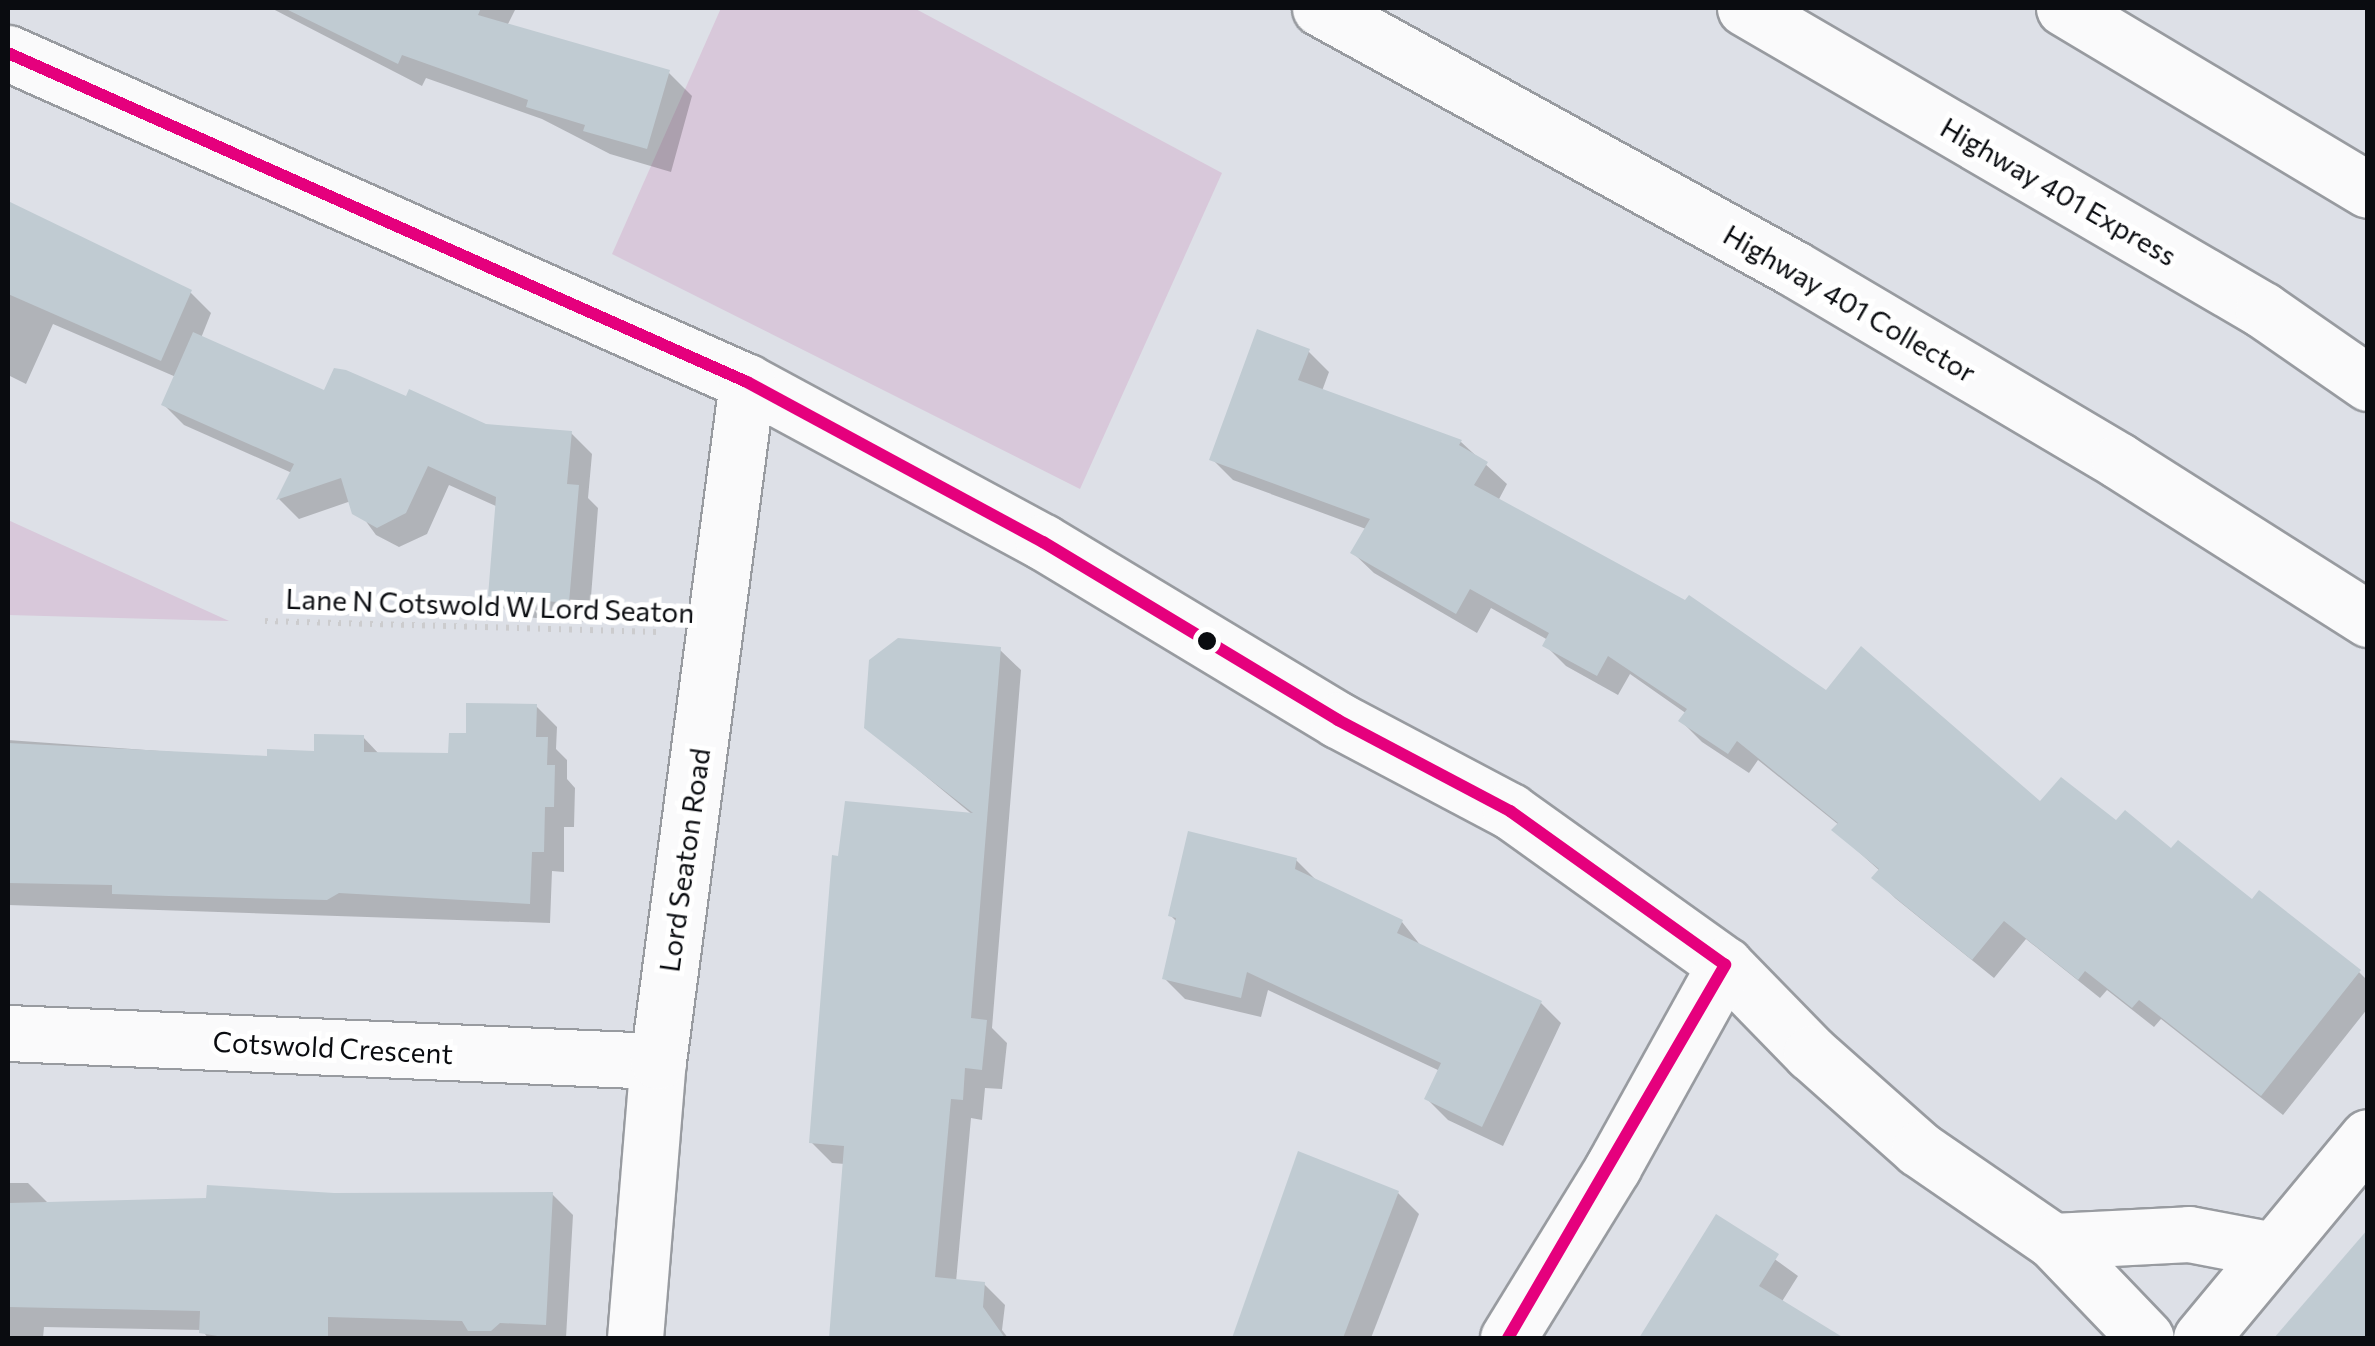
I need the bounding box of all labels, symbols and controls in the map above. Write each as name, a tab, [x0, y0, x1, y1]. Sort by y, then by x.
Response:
street label: Highway 401 Express	[1935, 110, 2183, 272]
street label: Highway 401 Collector	[1718, 217, 1982, 389]
street label: Lane N Cotswold W Lord Seaton	[285, 581, 695, 629]
unlabelled marker	[1197, 631, 1217, 651]
street label: Lord Seaton Road	[652, 746, 716, 974]
street label: Cotswold Crescent	[212, 1024, 454, 1070]

